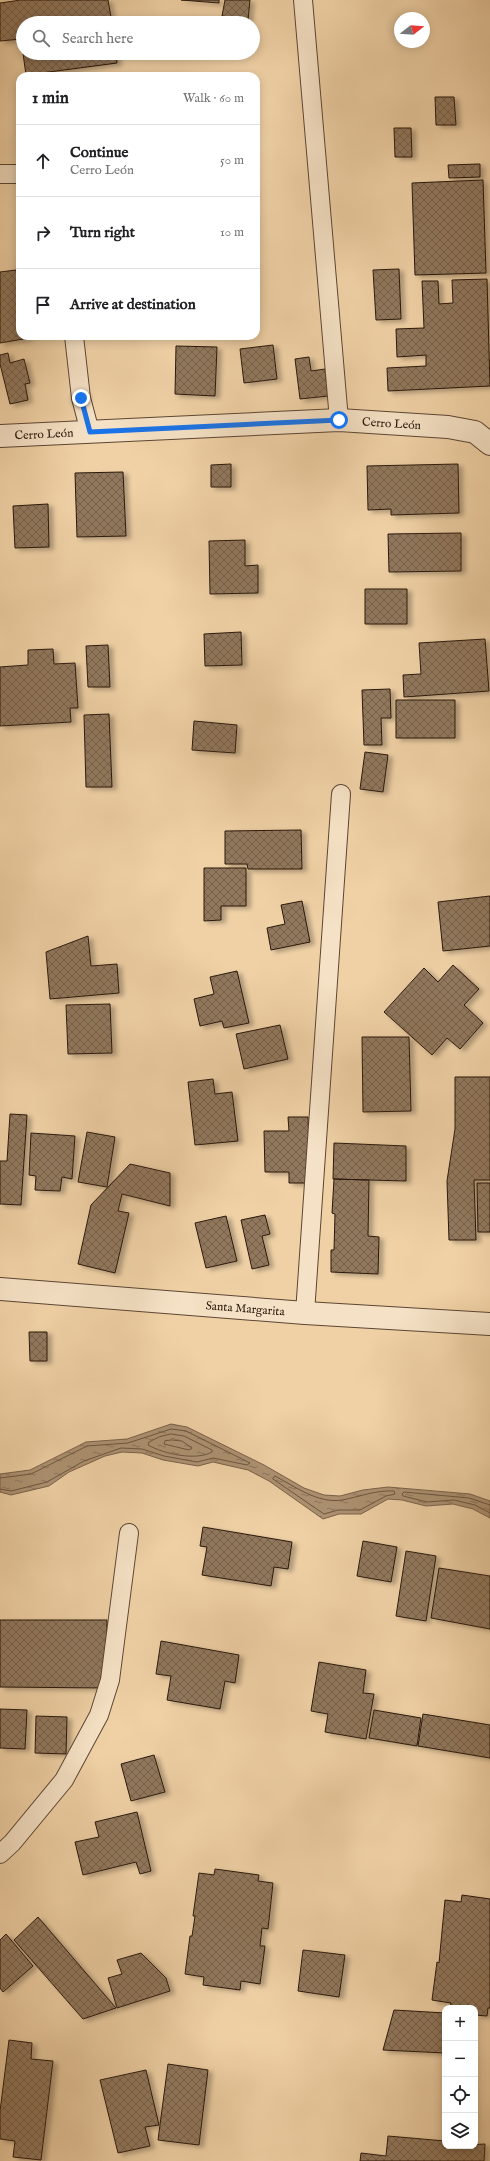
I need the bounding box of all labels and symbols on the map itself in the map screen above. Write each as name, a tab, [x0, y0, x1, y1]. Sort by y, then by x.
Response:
north arrow	[394, 12, 430, 48]
route end	[72, 389, 90, 407]
route start	[330, 411, 348, 429]
street label: Cerro León	[362, 414, 422, 433]
street label: Cerro León	[14, 425, 74, 443]
street label: Santa Margarita	[205, 1298, 286, 1319]

